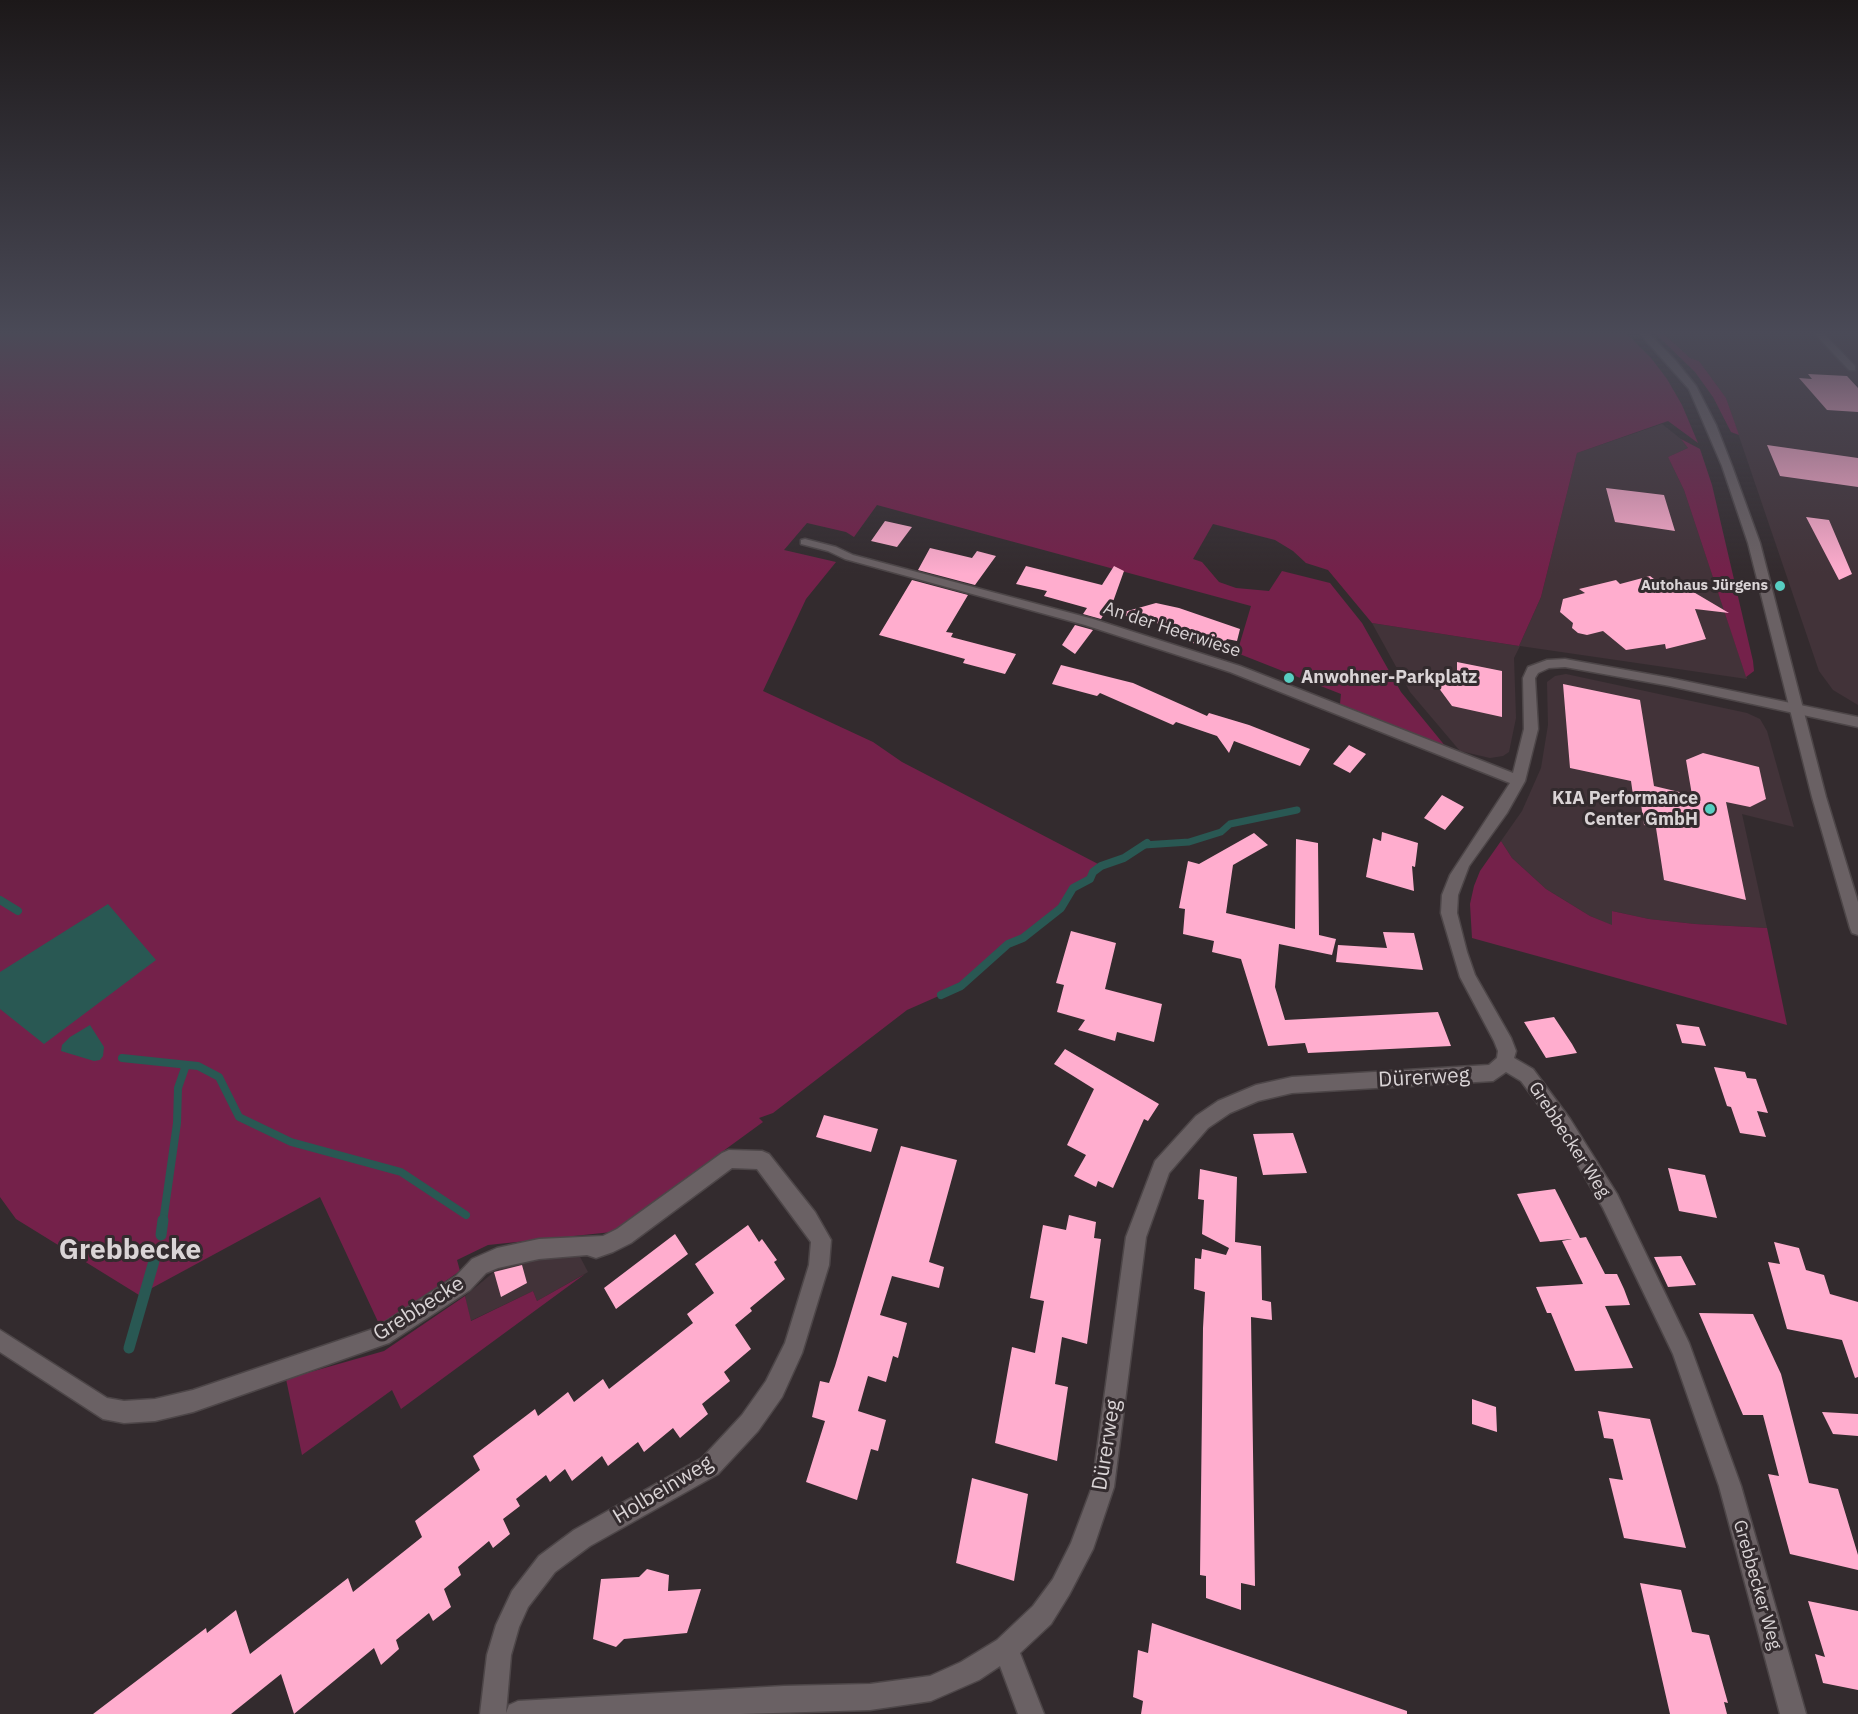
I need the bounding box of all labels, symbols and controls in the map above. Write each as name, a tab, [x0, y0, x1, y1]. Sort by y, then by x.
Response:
place label: Autohaus Jürgens	[1641, 577, 1768, 595]
marker: Autohaus Jürgens	[1773, 579, 1787, 593]
street label: An der Heerwiese	[1101, 598, 1243, 662]
place label: Anwohner-Parkplatz	[1301, 667, 1477, 689]
marker: Anwohner-Parkplatz	[1282, 671, 1296, 685]
place label: KIA Performance Center GmbH	[1552, 788, 1698, 830]
marker: KIA Performance Center GmbH	[1703, 802, 1717, 816]
street label: Dürerweg	[1378, 1063, 1470, 1093]
street label: Grebbecker Weg	[1524, 1078, 1614, 1202]
district label: Grebbecke	[59, 1234, 201, 1268]
street label: Grebbecke	[369, 1271, 469, 1347]
street label: Dürerweg	[1087, 1398, 1127, 1492]
street label: Holbeinweg	[609, 1450, 717, 1530]
street label: Grebbecker Weg	[1728, 1518, 1786, 1652]

